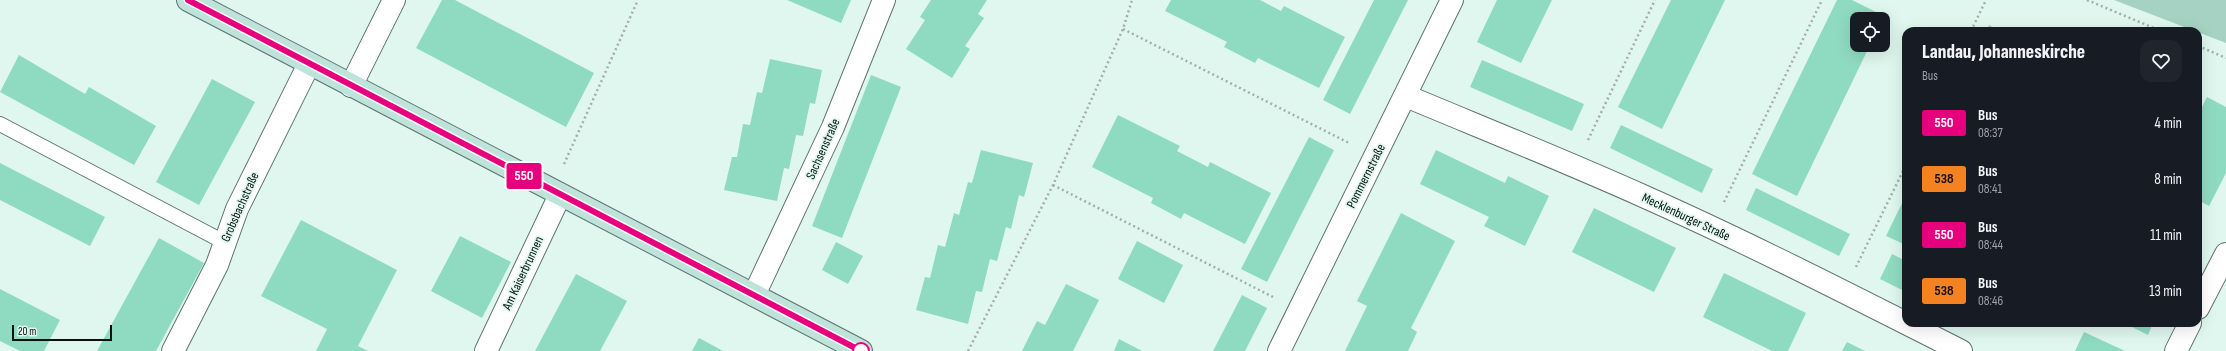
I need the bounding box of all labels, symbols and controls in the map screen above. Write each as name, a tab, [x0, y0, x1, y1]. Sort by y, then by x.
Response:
map controls	[1850, 12, 1890, 52]
button: locate	[1850, 12, 1890, 52]
button: heart	[2140, 40, 2182, 82]
text: Landau, Johanneskirche	[1922, 41, 2085, 64]
text: Bus	[1922, 68, 1938, 84]
text: Bus	[1978, 106, 1997, 125]
text: 550	[1935, 114, 1953, 131]
text: 4 min	[2155, 114, 2182, 133]
street label: Sachsenstraße	[803, 116, 843, 182]
text: 08:37	[1978, 125, 2003, 141]
street label: Pommernstraße	[1343, 141, 1389, 211]
text: Bus	[1978, 162, 1997, 181]
line badge: 550	[501, 163, 547, 189]
text: 550	[515, 167, 533, 184]
street label: Grobsbachstraße	[218, 170, 262, 244]
text: 538	[1934, 170, 1954, 187]
text: 8 min	[2154, 170, 2182, 189]
text: 08:41	[1978, 181, 2002, 197]
street label: Mecklenburger Straße	[1639, 190, 1733, 244]
text: Bus	[1978, 218, 1997, 237]
text: 550	[1935, 226, 1953, 243]
text: 11 min	[2150, 226, 2182, 245]
street label: Am Kaiserbrunnen	[499, 234, 547, 313]
text: 08:44	[1978, 237, 2003, 253]
text: Bus	[1978, 274, 1997, 293]
text: 538	[1934, 282, 1954, 299]
text: 13 min	[2149, 282, 2182, 301]
text: 08:46	[1978, 293, 2003, 309]
scale bar	[12, 323, 112, 342]
text: 20 m	[18, 325, 36, 338]
unlabelled marker	[852, 342, 870, 351]

